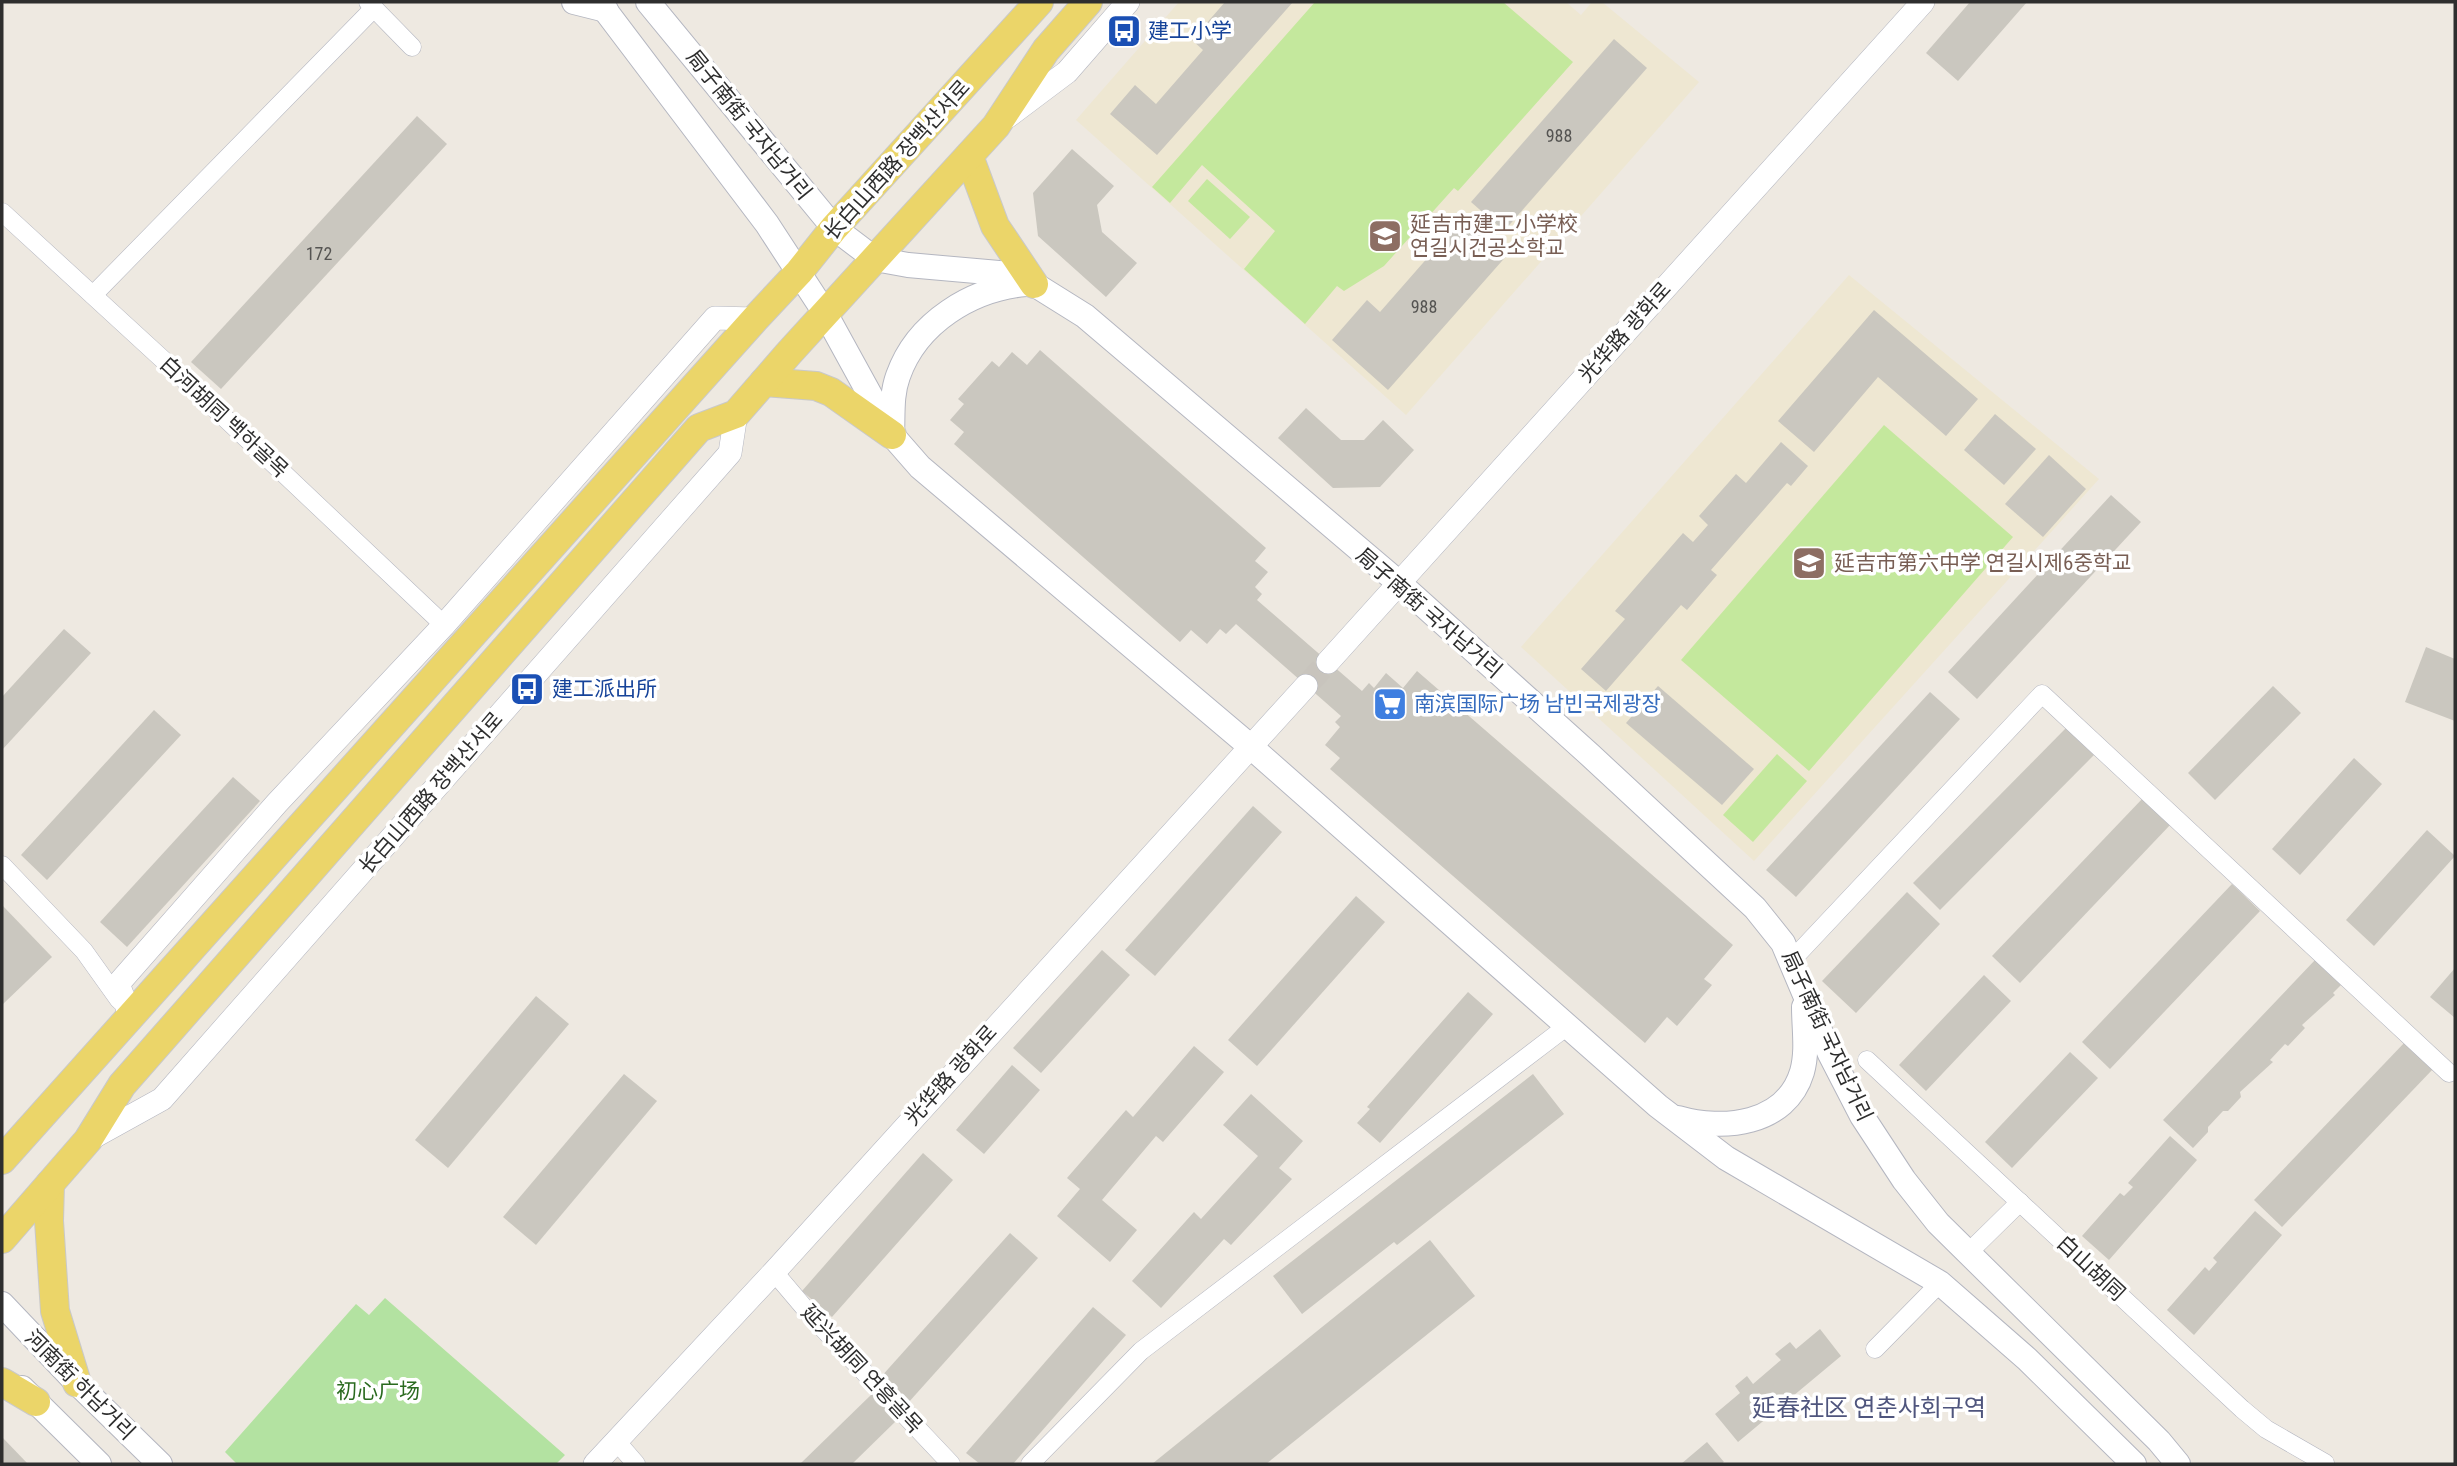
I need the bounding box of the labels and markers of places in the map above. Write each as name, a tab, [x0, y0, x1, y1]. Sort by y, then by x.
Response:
bus stop icon: 建工小学	[1105, 12, 1143, 50]
place label: 建工小学	[1148, 19, 1232, 43]
place label: 延吉市建工小学校 연길시건공소학교	[1410, 212, 1578, 260]
school or university icon: 延吉市建工小学校 연길시건공소학교	[1366, 217, 1404, 255]
school or university icon: 延吉市第六中学 연길시제6중학교	[1790, 544, 1828, 582]
place label: 延吉市第六中学 연길시제6중학교	[1834, 551, 2131, 575]
bus stop icon: 建工派出所	[508, 670, 546, 708]
place label: 建工派出所	[552, 677, 657, 701]
supermarket icon: 南滨国际广场 남빈국제광장	[1371, 685, 1409, 723]
place label: 南滨国际广场 남빈국제광장	[1414, 692, 1661, 716]

